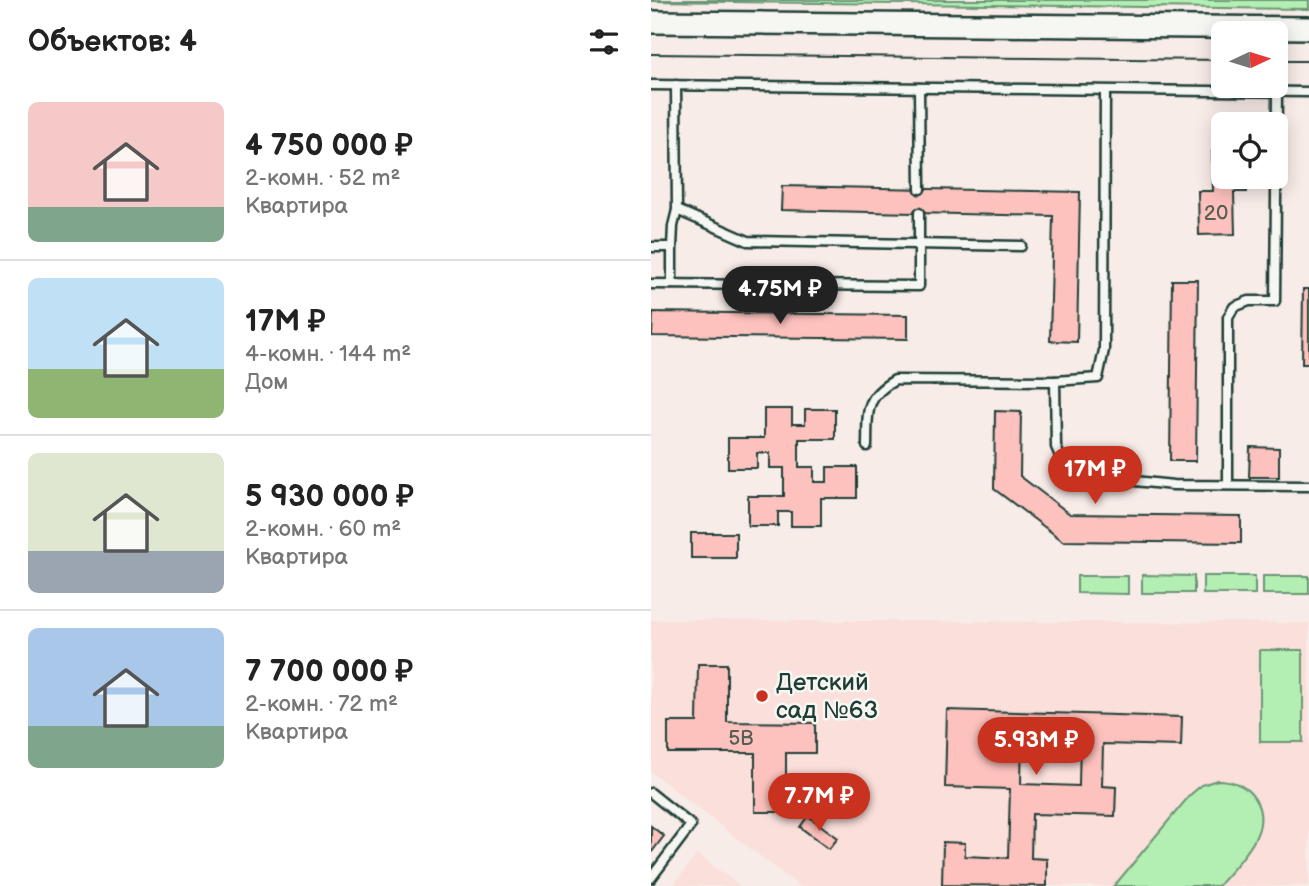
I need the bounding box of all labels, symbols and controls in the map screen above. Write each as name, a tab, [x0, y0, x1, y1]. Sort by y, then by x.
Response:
north arrow	[1211, 21, 1288, 98]
map controls	[1211, 21, 1288, 189]
icon: filters	[585, 23, 623, 61]
text: Объектов: 4	[28, 24, 197, 60]
button: locate	[1211, 112, 1288, 189]
text: 4 750 000 ₽	[245, 128, 413, 164]
icon: home	[84, 130, 168, 214]
text: 2-комн. · 52 m²	[245, 164, 400, 192]
text: Квартира	[245, 192, 348, 220]
house number: 20	[1204, 201, 1228, 226]
pin: 4.75M ₽	[715, 266, 845, 326]
text: 4.75M ₽	[738, 275, 822, 303]
text: 17M ₽	[245, 304, 326, 340]
icon: home	[84, 306, 168, 390]
text: 4-комн. · 144 m²	[245, 340, 411, 368]
text: Дом	[245, 368, 288, 396]
pin: 17M ₽	[1046, 447, 1144, 506]
text: 17M ₽	[1064, 455, 1126, 483]
text: 5 930 000 ₽	[245, 479, 414, 515]
icon: home	[84, 481, 168, 565]
text: 2-комн. · 60 m²	[245, 515, 401, 543]
text: Квартира	[245, 543, 348, 571]
text: 7 700 000 ₽	[245, 654, 413, 690]
icon: home	[84, 656, 168, 740]
place label: Детский сад №63	[776, 668, 878, 725]
marker: Детский сад №63	[754, 688, 770, 704]
text: 2-комн. · 72 m²	[245, 690, 398, 718]
text: Квартира	[245, 718, 348, 746]
pin: 5.93M ₽	[971, 718, 1101, 777]
house number: 5В	[728, 726, 754, 751]
text: 5.93M ₽	[994, 726, 1078, 754]
pin: 7.7M ₽	[762, 774, 876, 833]
text: 7.7M ₽	[784, 782, 854, 810]

